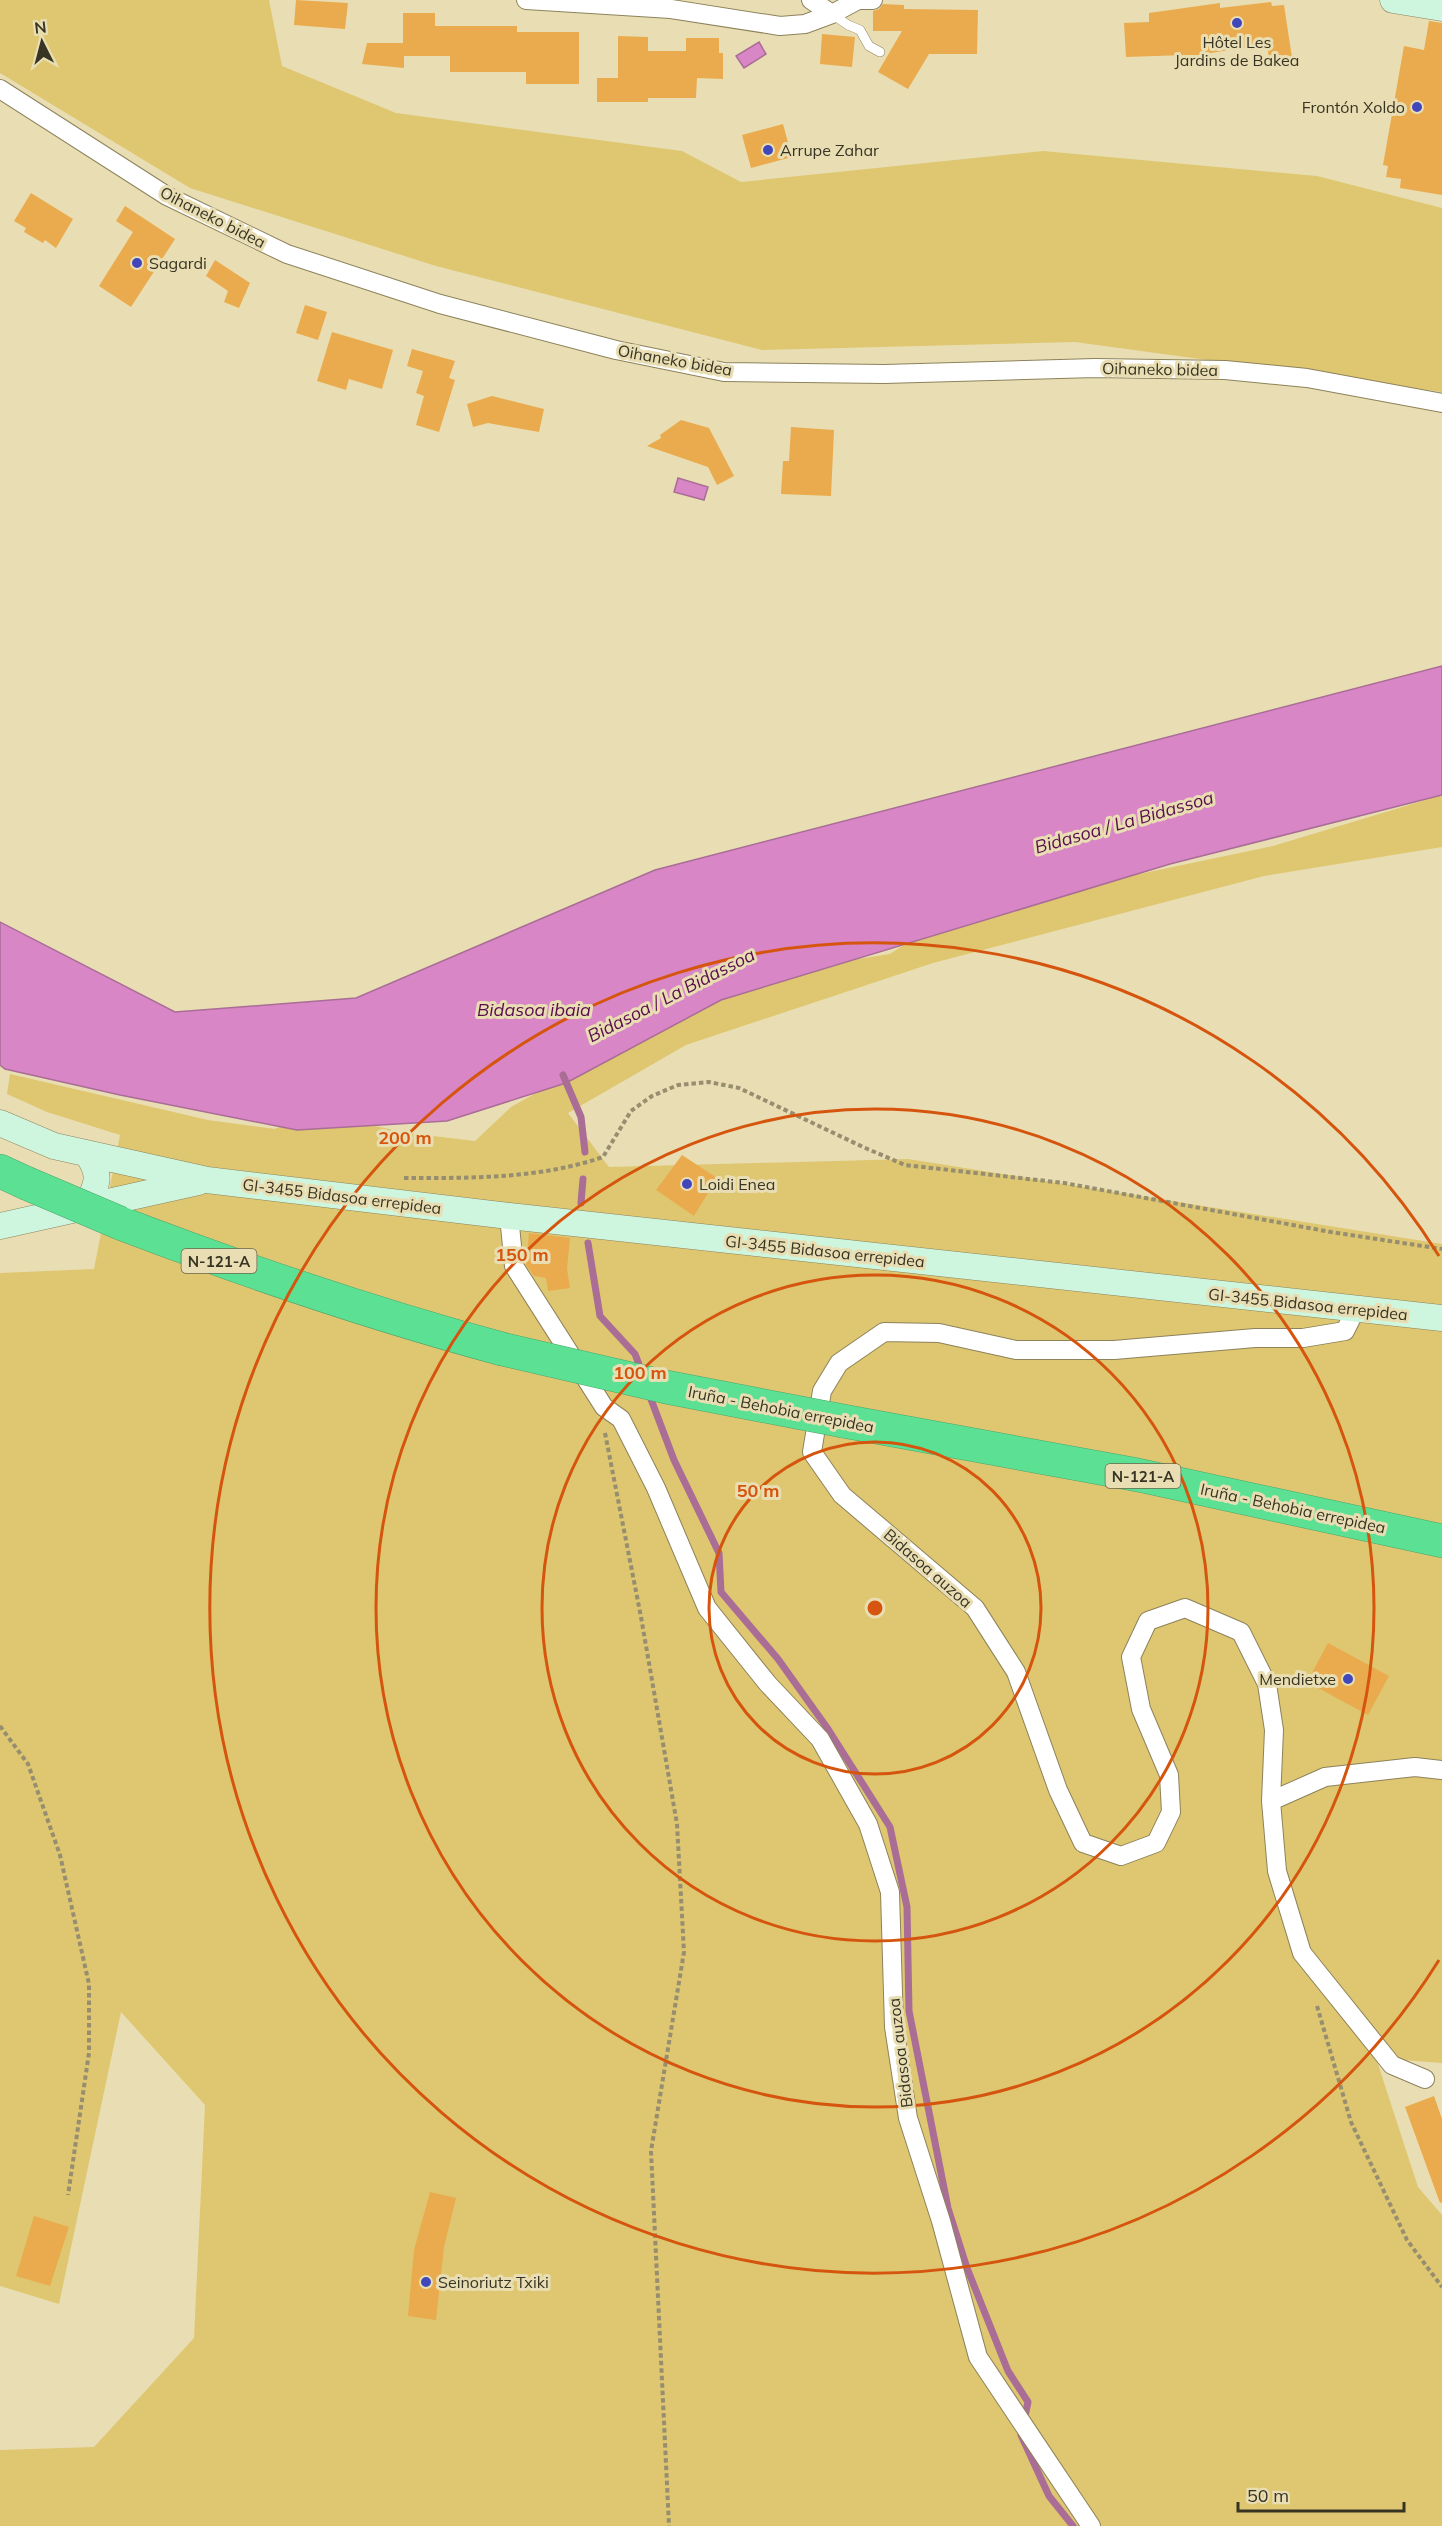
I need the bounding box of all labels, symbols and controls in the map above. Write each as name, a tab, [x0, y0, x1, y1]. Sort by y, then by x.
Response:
north arrow	[12, 12, 72, 72]
marker: Hôtel Les Jardins de Bakea	[1230, 16, 1244, 30]
text: N	[33, 17, 47, 38]
place label: Hôtel Les Jardins de Bakea	[1175, 32, 1299, 70]
place label: Frontón Xoldo	[1302, 97, 1405, 117]
marker: Frontón Xoldo	[1410, 100, 1424, 114]
place label: Arrupe Zahar	[780, 140, 879, 160]
marker: Arrupe Zahar	[761, 143, 775, 157]
street label: Oihaneko bidea	[157, 182, 269, 252]
place label: Sagardi	[149, 253, 207, 273]
marker: Sagardi	[130, 256, 144, 270]
street label: Oihaneko bidea	[616, 340, 734, 380]
street label: Oihaneko bidea	[1102, 358, 1218, 380]
water label: Bidasoa / La Bidassoa	[1032, 785, 1216, 859]
water label: Bidasoa / La Bidassoa	[583, 943, 759, 1047]
water label: Bidasoa ibaia	[477, 998, 591, 1021]
text: 200 m	[378, 1126, 432, 1149]
street label: GI-3455 Bidasoa errepidea	[241, 1174, 443, 1218]
place label: Loidi Enea	[699, 1174, 775, 1194]
marker: Loidi Enea	[680, 1177, 694, 1191]
street label: GI-3455 Bidasoa errepidea	[724, 1231, 926, 1271]
text: 150 m	[495, 1243, 549, 1266]
road number: N-121-A	[182, 1249, 256, 1273]
street label: GI-3455 Bidasoa errepidea	[1207, 1284, 1409, 1324]
text: 100 m	[613, 1361, 667, 1384]
street label: Iruña - Behobia errepidea	[686, 1381, 876, 1437]
road number: N-121-A	[1106, 1464, 1180, 1488]
text: 50 m	[737, 1479, 779, 1502]
street label: Iruña - Behobia errepidea	[1199, 1479, 1387, 1537]
street label: Bidasoa auzoa	[880, 1524, 976, 1612]
centre of rings	[865, 1598, 885, 1618]
place label: Mendietxe	[1259, 1669, 1336, 1689]
marker: Mendietxe	[1341, 1672, 1355, 1686]
street label: Bidasoa auzoa	[883, 1997, 917, 2109]
place label: Seinoriutz Txiki	[438, 2272, 549, 2292]
marker: Seinoriutz Txiki	[419, 2275, 433, 2289]
scale bar	[1238, 2475, 1404, 2513]
text: 50 m	[1247, 2484, 1289, 2507]

